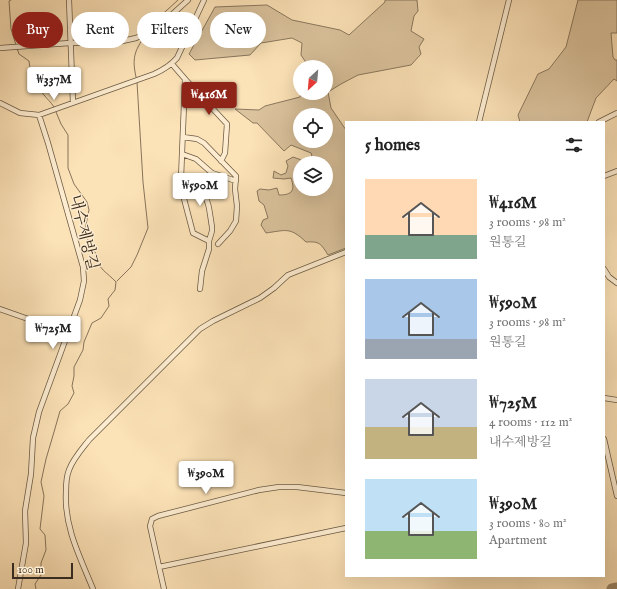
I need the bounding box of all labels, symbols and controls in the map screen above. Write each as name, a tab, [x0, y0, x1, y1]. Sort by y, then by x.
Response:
chip: Buy	[12, 12, 63, 48]
chip: Rent	[71, 12, 129, 48]
chip: Filters	[137, 12, 202, 48]
chip: New	[210, 12, 266, 48]
north arrow	[293, 60, 333, 100]
map controls	[293, 60, 333, 196]
pin: ₩337M	[26, 67, 82, 101]
text: ₩337M	[36, 71, 72, 88]
pin: ₩416M	[181, 82, 237, 116]
text: ₩416M	[191, 86, 227, 103]
button: locate	[293, 108, 333, 148]
icon: filters	[563, 134, 585, 156]
text: 5 homes	[365, 135, 420, 156]
button: layers	[293, 156, 333, 196]
pin: ₩590M	[172, 173, 228, 207]
text: ₩590M	[182, 177, 218, 194]
street label: 내수제방길	[64, 193, 102, 272]
text: ₩416M	[489, 193, 537, 214]
icon: home	[397, 195, 445, 243]
text: 3 rooms · 98 m²	[489, 214, 566, 231]
text: 원통길	[489, 234, 527, 251]
text: ₩590M	[489, 293, 537, 314]
icon: home	[397, 295, 445, 343]
text: 3 rooms · 98 m²	[489, 314, 566, 331]
pin: ₩725M	[25, 316, 81, 350]
text: ₩725M	[35, 320, 71, 337]
text: 원통길	[489, 334, 527, 351]
text: ₩725M	[489, 393, 537, 414]
icon: home	[397, 395, 445, 443]
text: 4 rooms · 112 m²	[489, 414, 572, 431]
text: 내수제방길	[489, 434, 552, 451]
pin: ₩390M	[178, 461, 234, 495]
text: ₩390M	[188, 465, 224, 482]
text: ₩390M	[489, 494, 537, 515]
icon: home	[397, 495, 445, 543]
text: 3 rooms · 80 m²	[489, 515, 567, 532]
text: Apartment	[489, 532, 547, 549]
scale bar	[12, 561, 73, 580]
text: 100 m	[18, 563, 44, 577]

